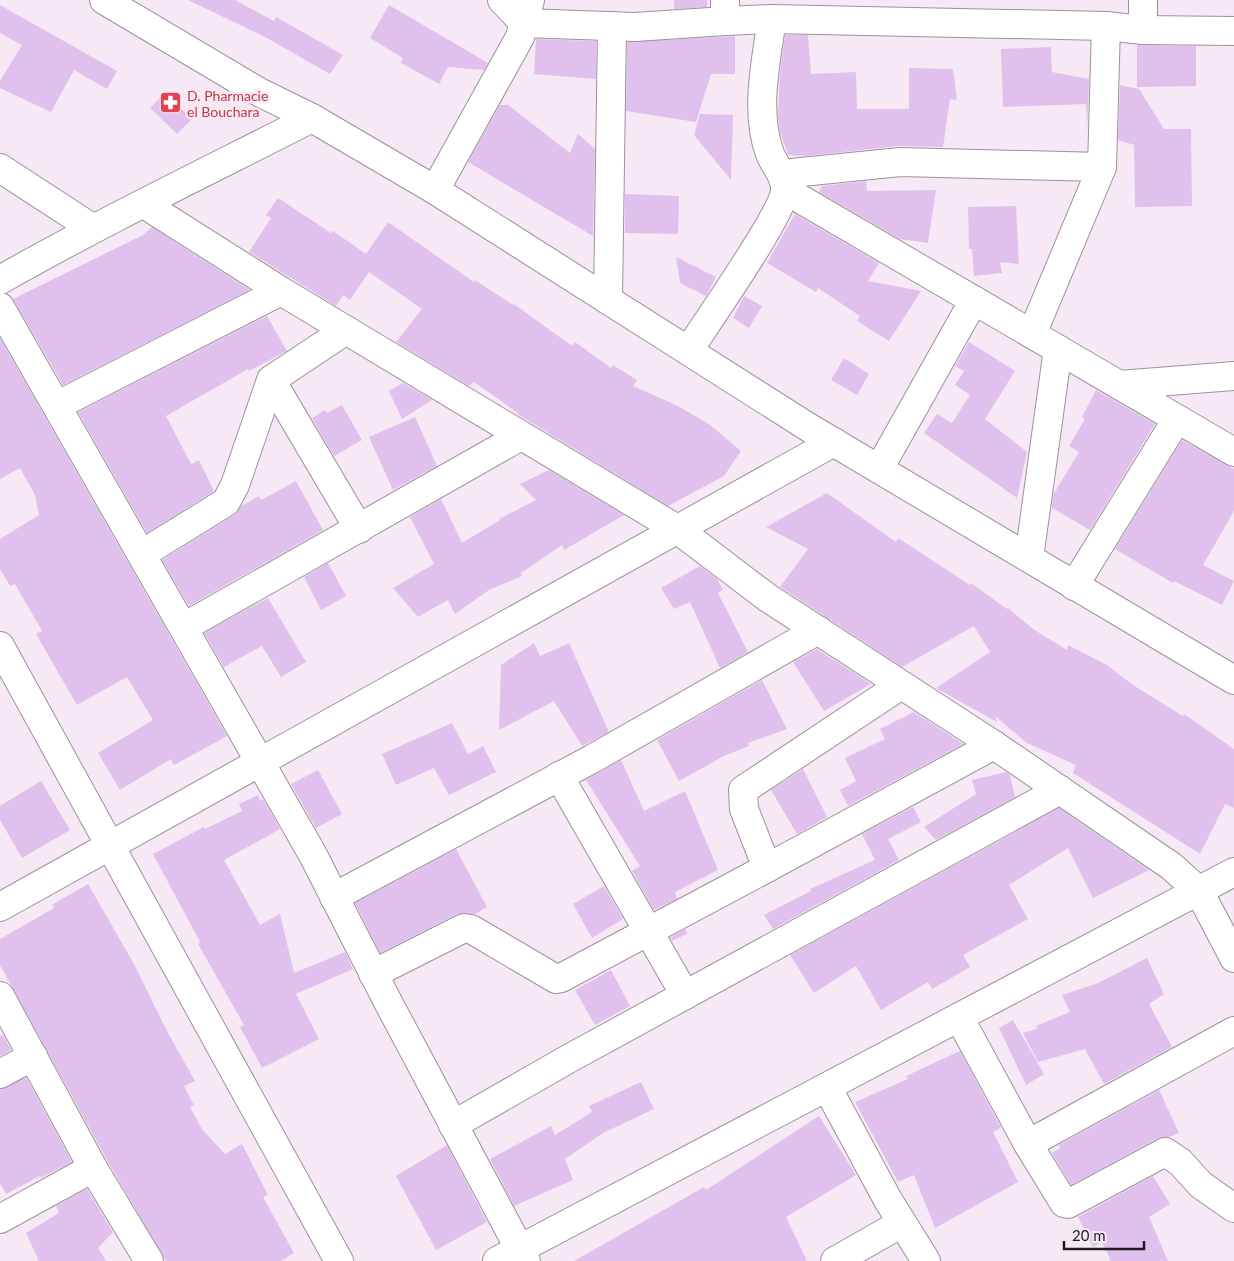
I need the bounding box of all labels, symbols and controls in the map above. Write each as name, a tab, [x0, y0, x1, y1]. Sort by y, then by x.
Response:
place label: D. Pharmacie el Bouchara	[187, 87, 268, 120]
pharmacy icon: D. Pharmacie el Bouchara	[159, 91, 183, 115]
scale bar	[1064, 1218, 1144, 1250]
text: 20 m	[1072, 1226, 1106, 1244]

